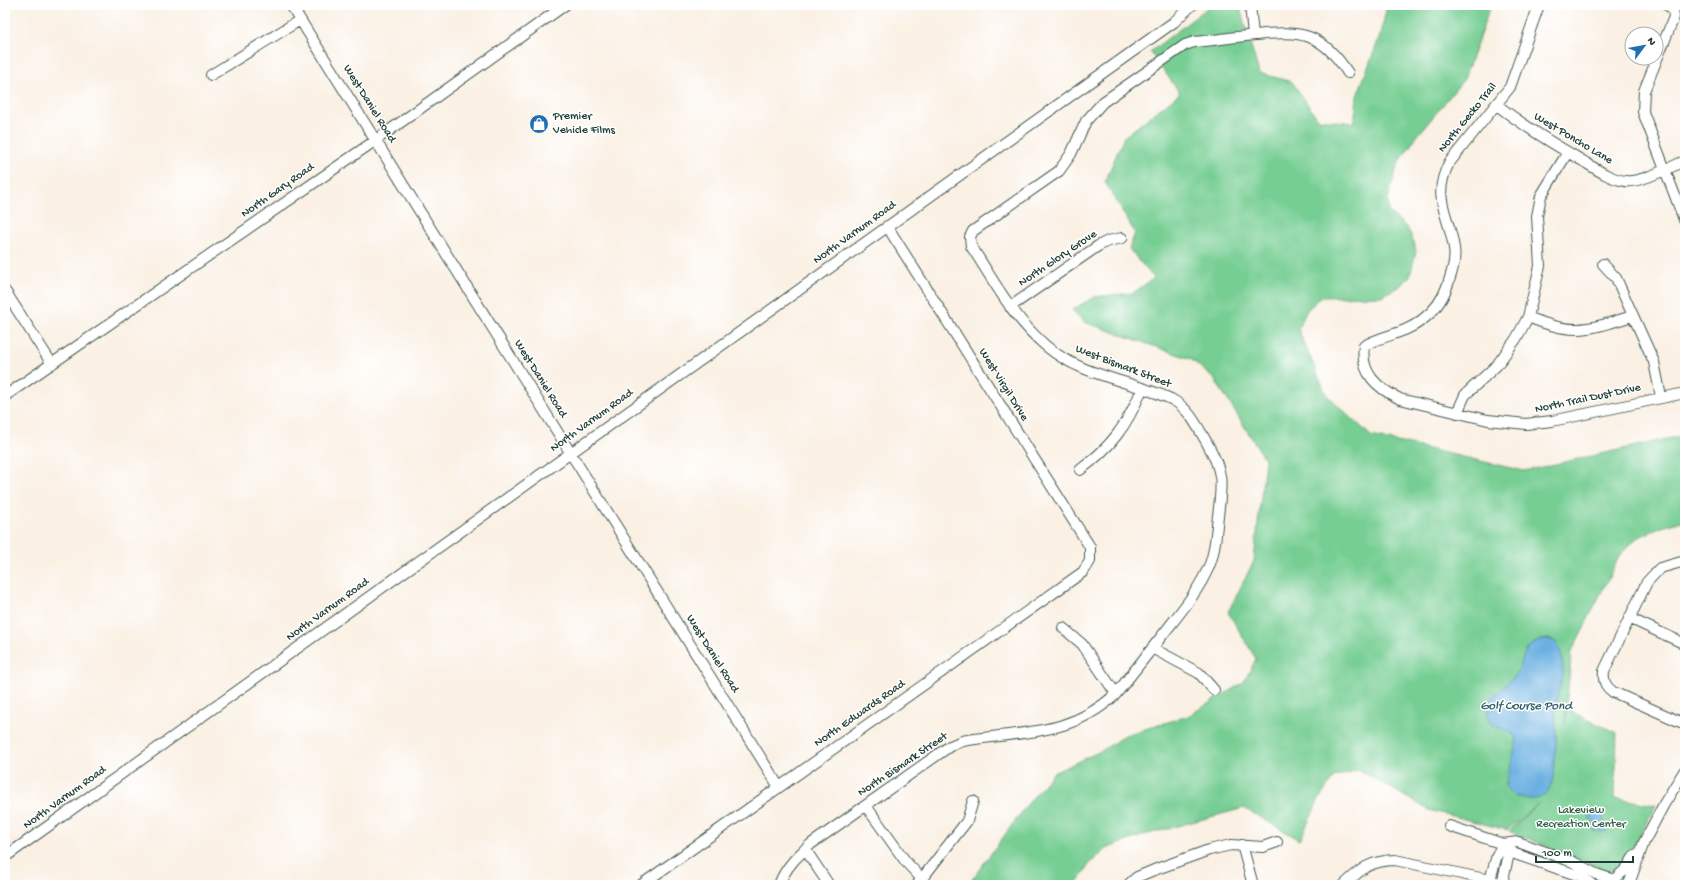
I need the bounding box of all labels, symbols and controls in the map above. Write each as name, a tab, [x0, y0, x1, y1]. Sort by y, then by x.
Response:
north arrow	[1624, 26, 1664, 66]
text: N	[1644, 36, 1658, 48]
street label: West Daniel Road	[339, 62, 399, 146]
street label: North Gecko Trail	[1436, 80, 1501, 156]
place label: Premier Vehicle Films	[552, 110, 616, 138]
street label: West Poncho Lane	[1531, 110, 1616, 168]
shop icon: Premier Vehicle Films	[528, 113, 550, 135]
street label: North Gary Road	[239, 160, 318, 221]
street label: North Varnum Road	[811, 198, 900, 268]
street label: North Glory Grove	[1016, 227, 1100, 290]
street label: West Daniel Road	[510, 337, 570, 421]
street label: West Bismark Street	[1073, 342, 1174, 392]
street label: West Virgil Drive	[975, 346, 1031, 425]
street label: North Trail Dust Drive	[1534, 381, 1643, 417]
street label: North Varnum Road	[548, 386, 637, 456]
street label: North Varnum Road	[284, 575, 373, 645]
street label: West Daniel Road	[682, 612, 742, 696]
street label: North Edwards Road	[812, 677, 909, 751]
water label: Golf Course Pond	[1480, 699, 1573, 714]
street label: North Bismark Street	[855, 729, 951, 800]
street label: North Varnum Road	[21, 763, 110, 833]
park label: Lakeview Recreation Center	[1536, 804, 1628, 832]
scale bar	[1536, 838, 1633, 864]
text: 100 m	[1541, 847, 1572, 861]

